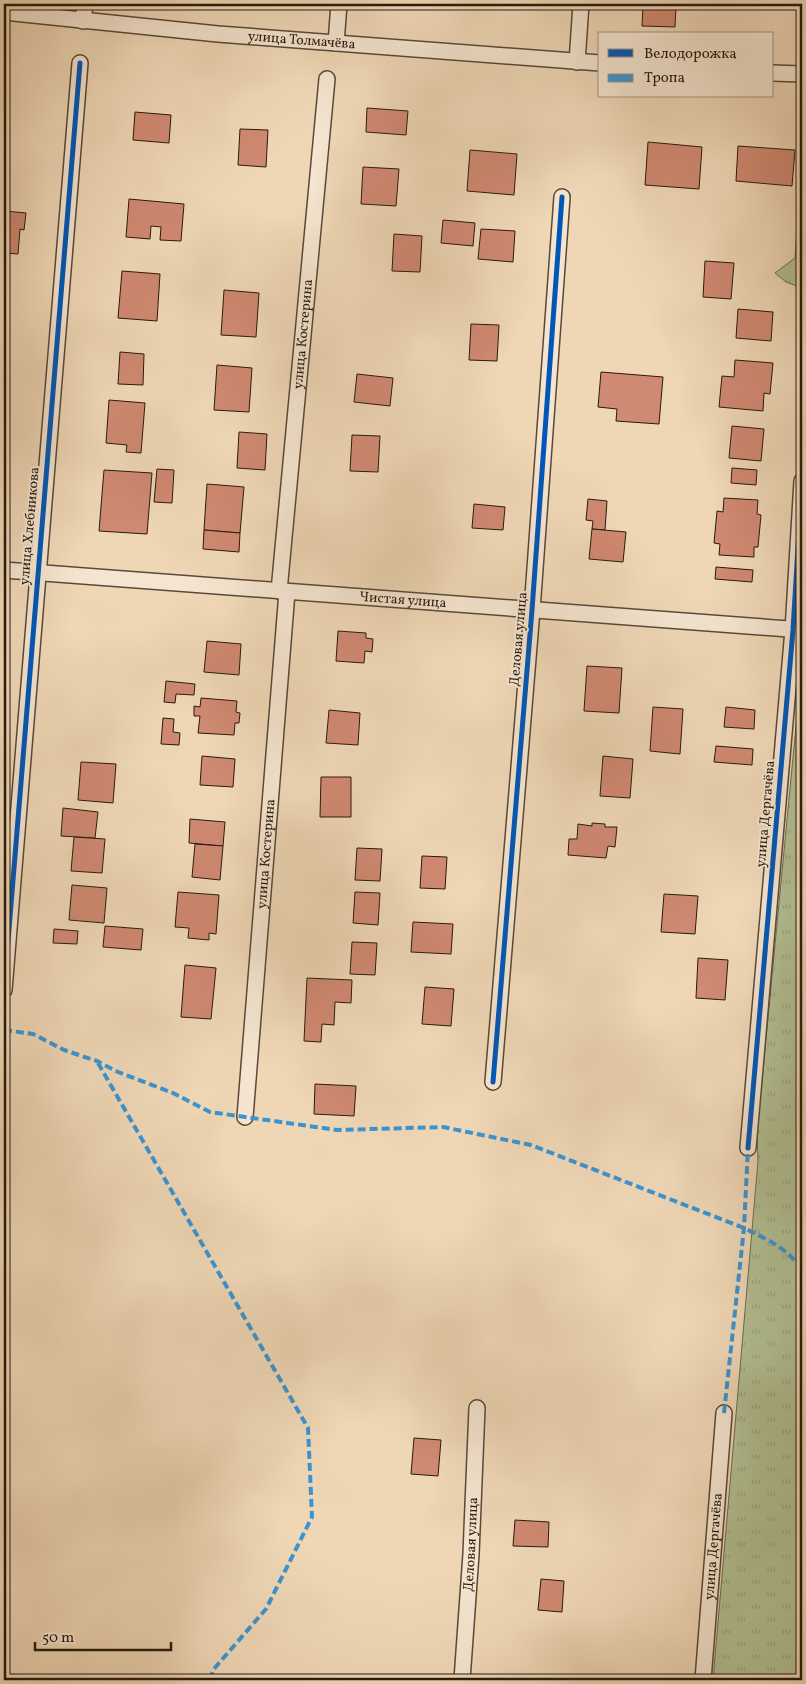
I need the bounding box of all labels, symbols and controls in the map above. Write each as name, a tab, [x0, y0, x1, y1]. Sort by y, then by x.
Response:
street label: улица Толмачёва	[247, 27, 356, 54]
legend	[598, 32, 774, 98]
text: Велодорожка	[644, 44, 737, 65]
text: Тропа	[644, 68, 685, 89]
street label: улица Костерина	[288, 278, 318, 390]
street label: улица Хлебникова	[15, 466, 45, 586]
street label: Чистая улица	[359, 587, 447, 613]
street label: Деловая улица	[505, 591, 533, 687]
street label: улица Дергачёва	[752, 760, 780, 868]
street label: улица Костерина	[252, 798, 280, 910]
street label: улица Дергачёва	[700, 1492, 727, 1601]
street label: Деловая улица	[459, 1497, 483, 1592]
scale bar	[35, 1619, 171, 1651]
text: 50 m	[42, 1628, 74, 1649]

